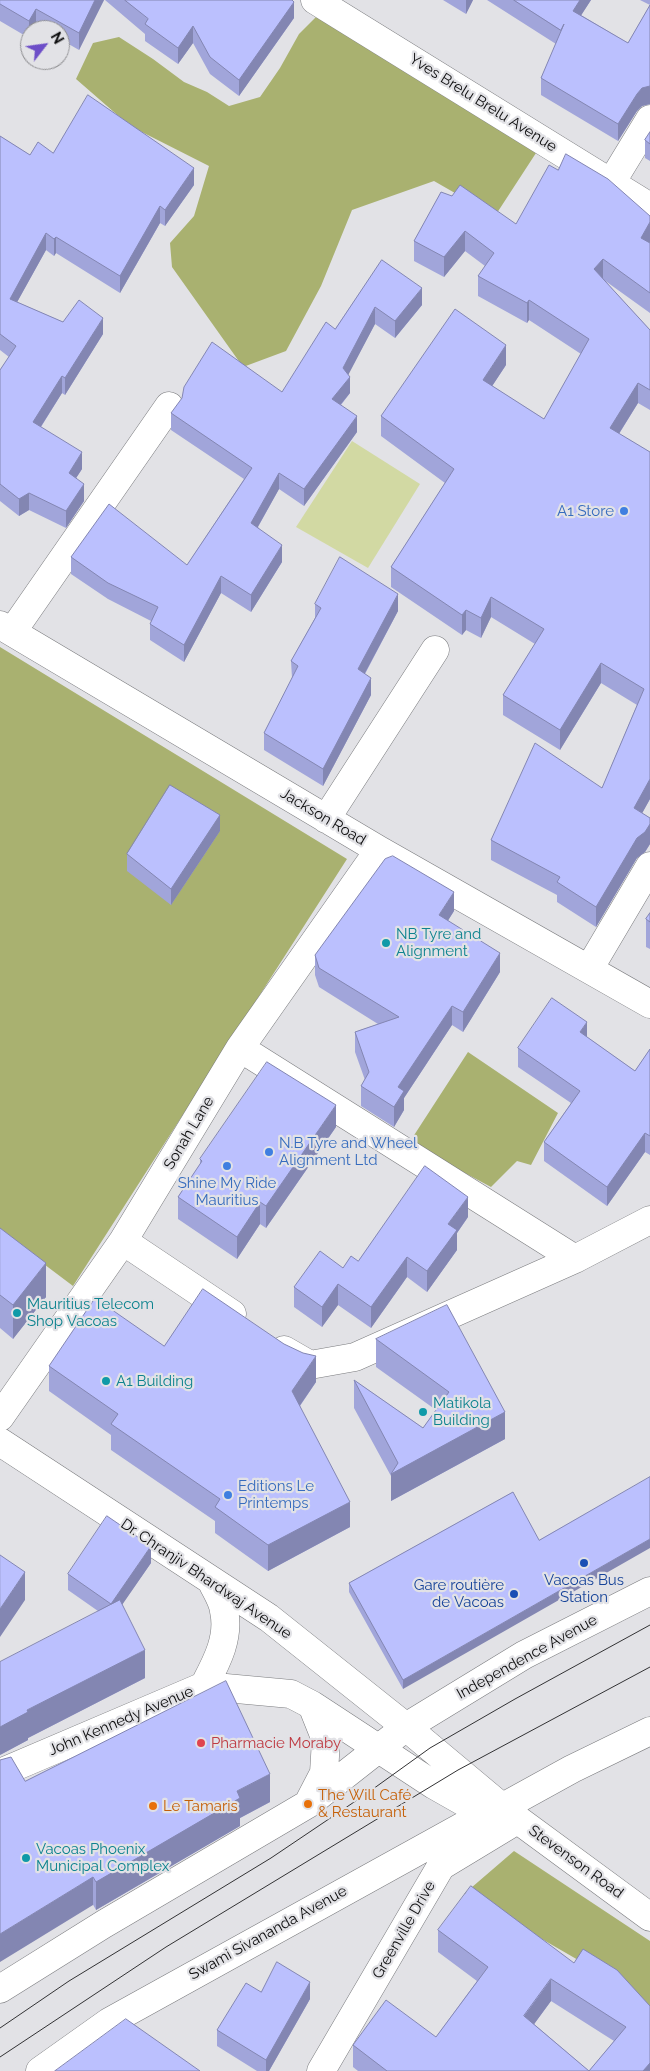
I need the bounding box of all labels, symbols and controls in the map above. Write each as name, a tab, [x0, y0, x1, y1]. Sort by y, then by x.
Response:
north arrow	[20, 20, 70, 70]
text: N	[48, 29, 67, 47]
street label: Yves Brelu Brelu Avenue	[406, 50, 560, 156]
place label: A1 Store	[557, 502, 614, 520]
marker: A1 Store	[618, 505, 630, 517]
street label: Jackson Road	[277, 785, 369, 849]
place label: NB Tyre and Alignment	[396, 925, 481, 960]
marker: NB Tyre and Alignment	[380, 937, 392, 949]
street label: Sonah Lane	[160, 1093, 218, 1173]
place label: N.B Tyre and Wheel Alignment Ltd	[279, 1134, 417, 1169]
marker: N.B Tyre and Wheel Alignment Ltd	[263, 1146, 275, 1158]
marker: Shine My Ride Mauritius	[221, 1160, 233, 1172]
place label: Shine My Ride Mauritius	[178, 1174, 276, 1209]
place label: Mauritius Telecom Shop Vacoas	[27, 1295, 154, 1330]
marker: Mauritius Telecom Shop Vacoas	[11, 1307, 23, 1319]
place label: A1 Building	[116, 1372, 193, 1390]
marker: A1 Building	[100, 1375, 112, 1387]
place label: Matikola Building	[433, 1394, 491, 1429]
marker: Matikola Building	[417, 1406, 429, 1418]
place label: Editions Le Printemps	[238, 1477, 314, 1512]
marker: Editions Le Printemps	[222, 1489, 234, 1501]
street label: Dr. Chranjiv Bhardwaj Avenue	[117, 1515, 295, 1643]
marker: Vacoas Bus Station	[578, 1557, 590, 1569]
place label: Vacoas Bus Station	[544, 1571, 624, 1606]
place label: Gare routière de Vacoas	[414, 1576, 504, 1611]
marker: Gare routière de Vacoas	[508, 1588, 520, 1600]
street label: Independence Avenue	[454, 1611, 600, 1703]
street label: John Kennedy Avenue	[46, 1682, 196, 1760]
place label: Pharmacie Moraby	[211, 1734, 341, 1752]
marker: Pharmacie Moraby	[195, 1737, 207, 1749]
place label: The Will Café & Restaurant	[318, 1786, 411, 1821]
place label: Le Tamaris	[163, 1797, 238, 1815]
marker: The Will Café & Restaurant	[302, 1798, 314, 1810]
marker: Le Tamaris	[147, 1800, 159, 1812]
street label: Stevenson Road	[525, 1822, 627, 1902]
place label: Vacoas Phoenix Municipal Complex	[36, 1840, 169, 1875]
marker: Vacoas Phoenix Municipal Complex	[20, 1852, 32, 1864]
street label: Greenville Drive	[369, 1878, 439, 1982]
street label: Swami Sivananda Avenue	[186, 1882, 350, 1984]

